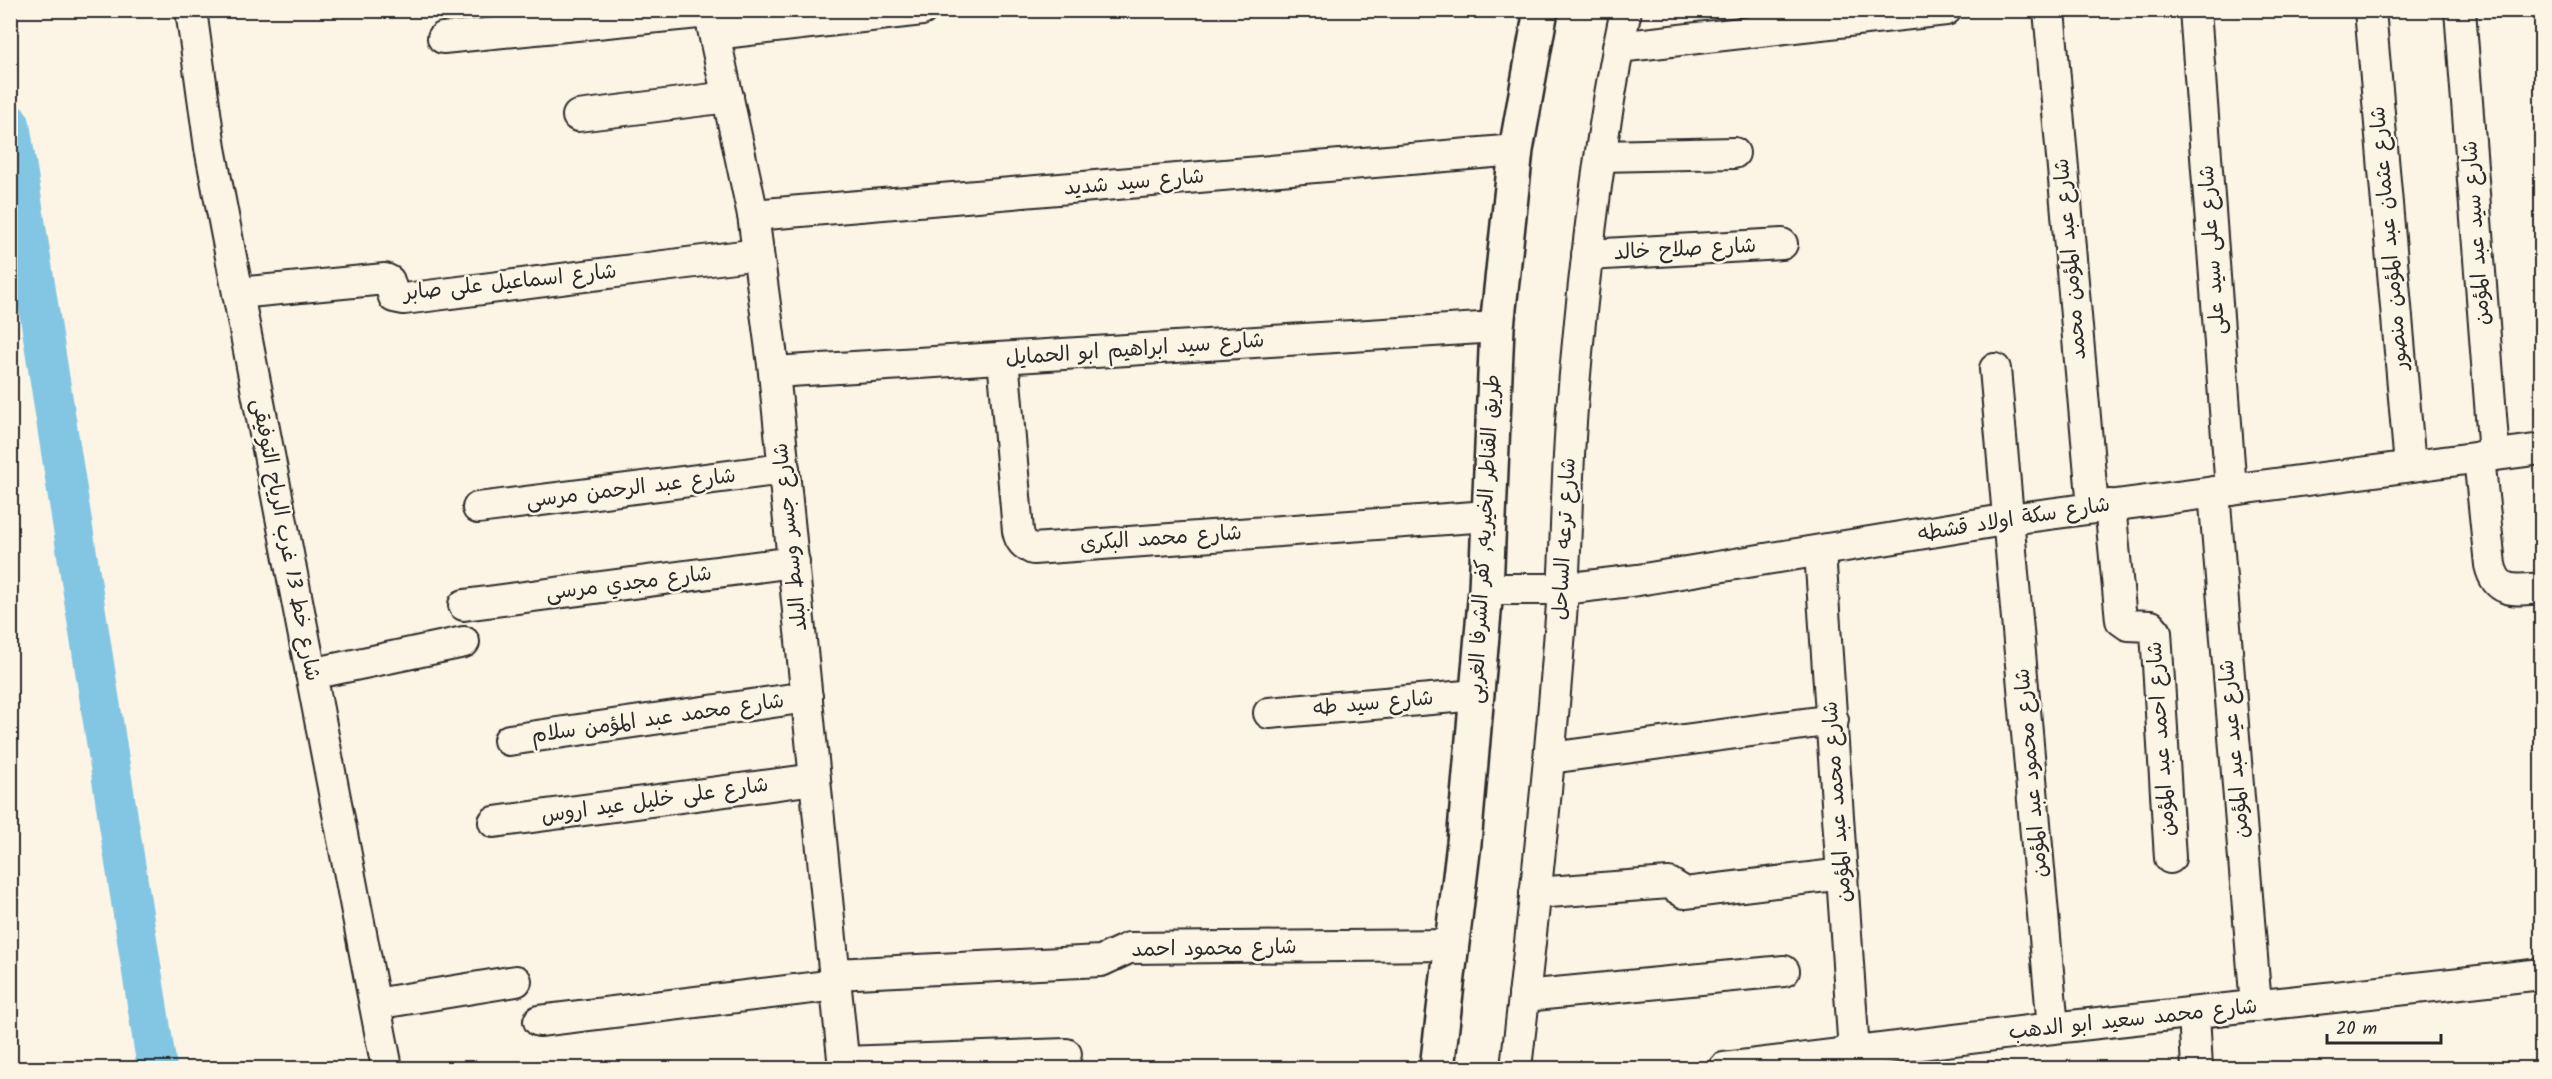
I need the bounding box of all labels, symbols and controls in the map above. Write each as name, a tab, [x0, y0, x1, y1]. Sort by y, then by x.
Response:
street label: شارع عثمان عبد المؤمن منصور	[2362, 105, 2418, 373]
street label: شارع سيد عبد المؤمن	[2454, 139, 2500, 327]
street label: شارع عبد المؤمن محمد	[2046, 157, 2096, 361]
street label: شارع سيد شديد	[1062, 160, 1206, 206]
street label: شارع على سيد على	[2191, 164, 2235, 336]
street label: شارع صلاح خالد	[1613, 230, 1757, 270]
street label: شارع اسماعيل على صابر	[400, 255, 618, 311]
street label: شارع سيد ابراهيم ابو الحمايل	[1005, 324, 1265, 376]
street label: طريق القناطر الخيريه, كفر الشرفا الغربى	[1460, 373, 1510, 705]
street label: شارع خط 13 غرب الرياح التوفيقى	[241, 396, 329, 684]
street label: شارع جسر وسط البلد	[765, 441, 817, 633]
street label: شارع ترعه الساحل	[1544, 457, 1586, 621]
street label: شارع عبد الرحمن مرسى	[524, 460, 738, 518]
street label: شارع سكة اولاد قشطه	[1915, 489, 2113, 551]
street label: شارع محمد البكرى	[1079, 517, 1243, 561]
street label: شارع مجدي مرسى	[544, 557, 714, 611]
street label: شارع احمد عبد المؤمن	[2139, 640, 2185, 838]
street label: شارع عيد عبد المؤمن	[2211, 658, 2259, 840]
street label: شارع محمود عبد المؤمن	[2006, 667, 2058, 879]
street label: شارع سيد طه	[1311, 682, 1435, 726]
street label: شارع محمد عبد المؤمن سلام	[529, 685, 787, 753]
street label: شارع محمد عبد المؤمن	[1814, 700, 1862, 904]
street label: شارع على خليل عيد اروس	[539, 769, 771, 833]
street label: شارع محمود احمد	[1131, 931, 1297, 967]
street label: شارع محمد سعيد ابو الدهب	[2007, 991, 2259, 1049]
scale bar	[2327, 1007, 2441, 1045]
text: 20 m	[2336, 1015, 2377, 1044]

